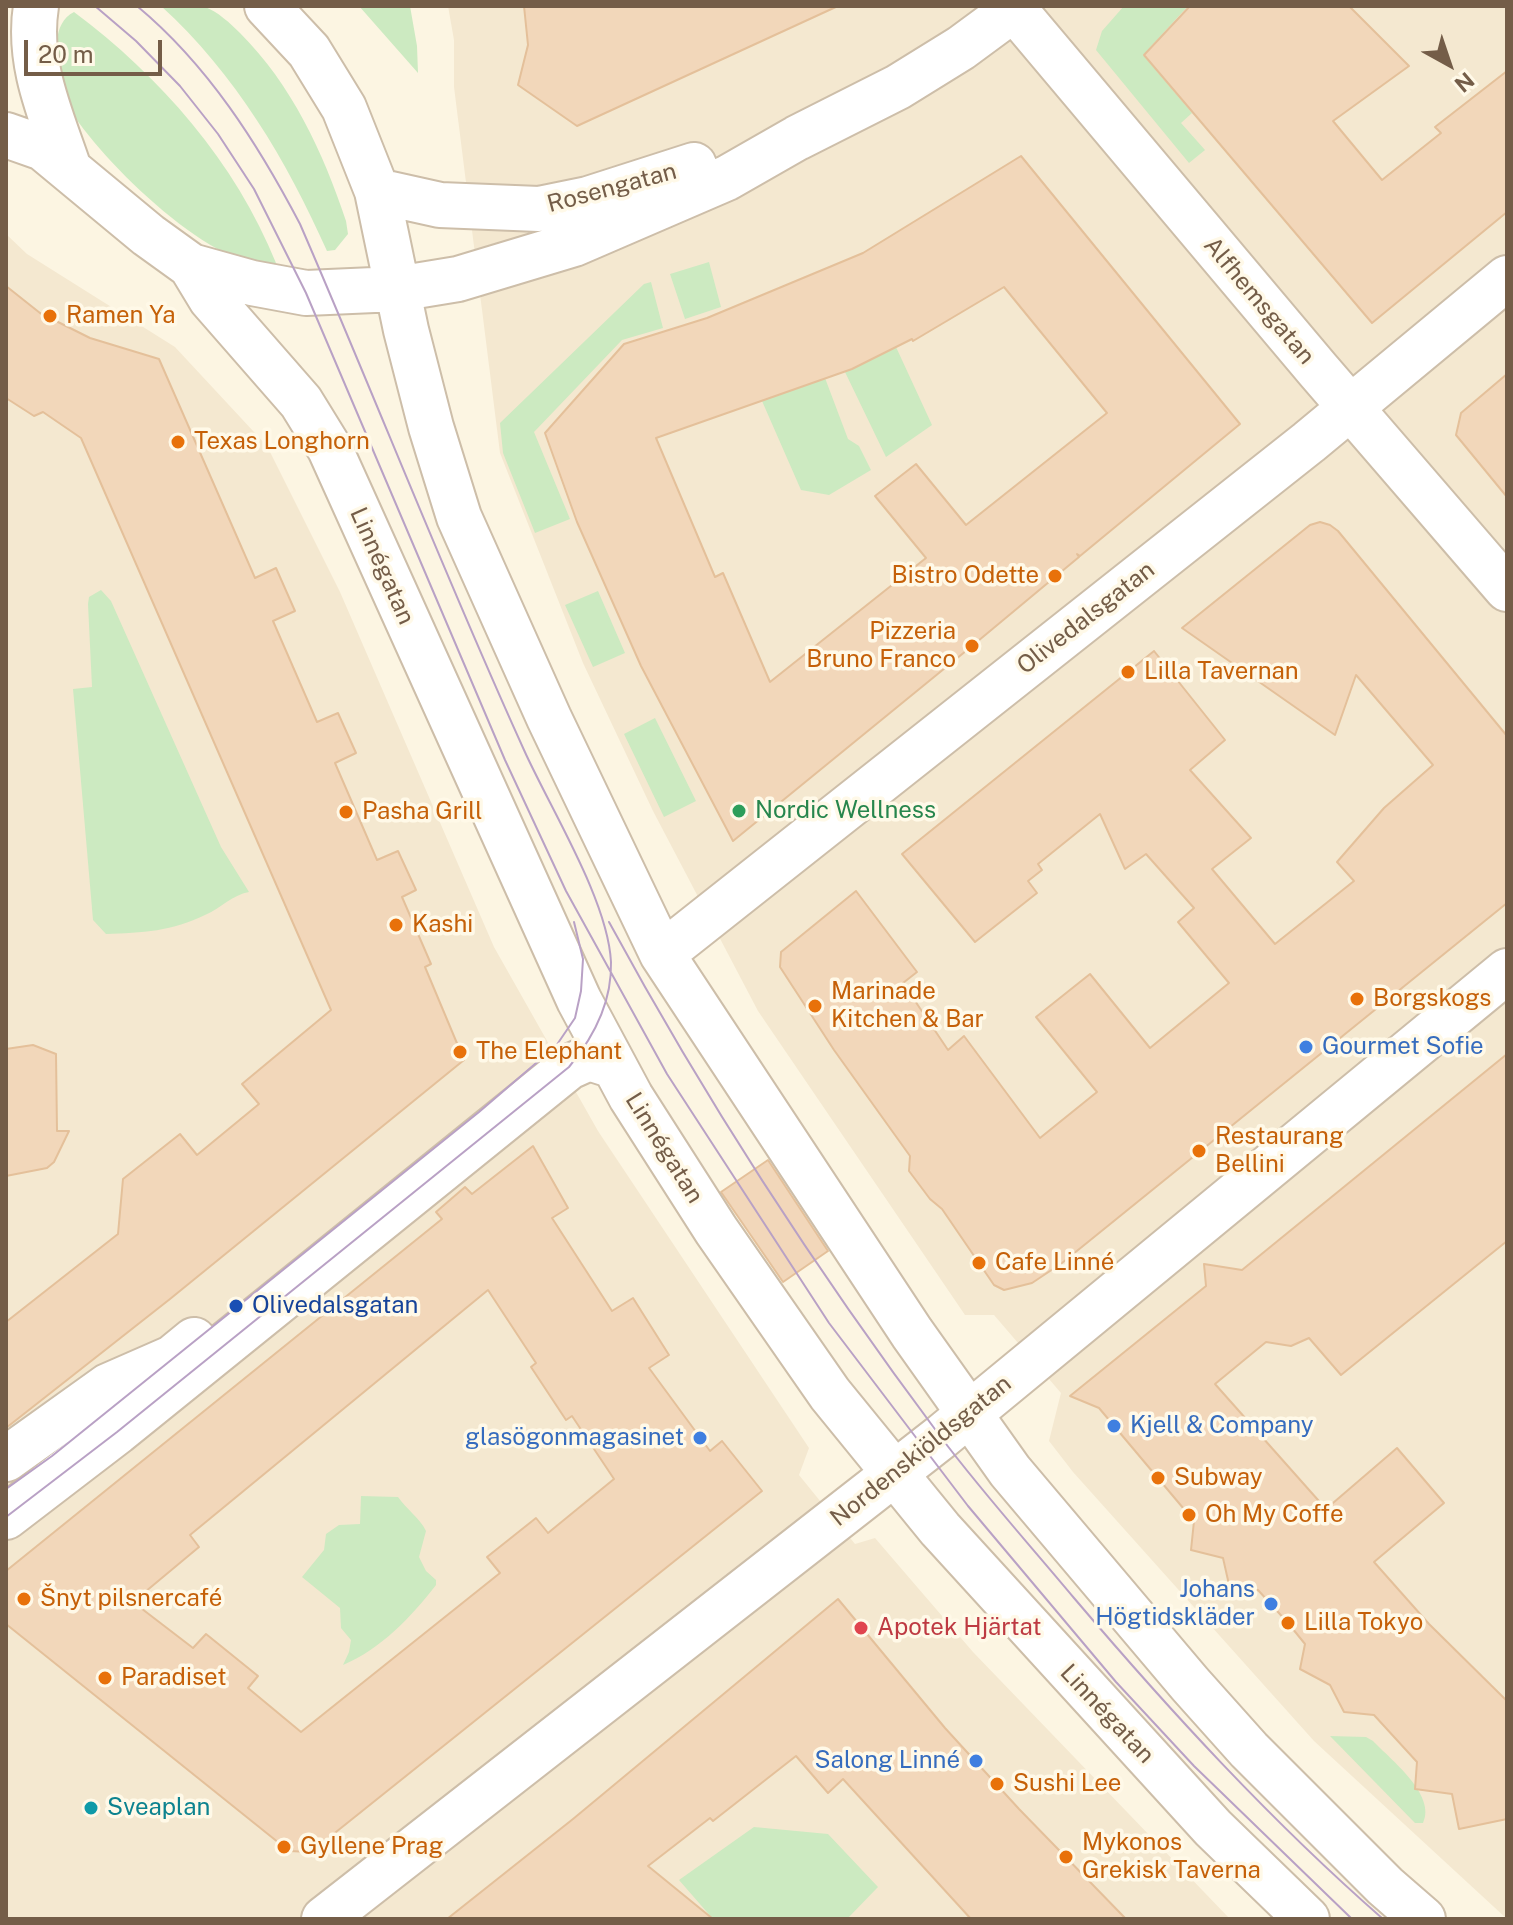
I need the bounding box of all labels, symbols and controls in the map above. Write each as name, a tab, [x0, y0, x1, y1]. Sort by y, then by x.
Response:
scale bar	[28, 24, 166, 74]
north arrow	[1409, 24, 1489, 104]
text: 20 m	[38, 40, 94, 68]
text: N	[1449, 67, 1479, 98]
street label: Rosengatan	[544, 157, 680, 219]
street label: Alfhemsgatan	[1197, 232, 1321, 370]
place label: Ramen Ya	[66, 302, 176, 330]
marker: Ramen Ya	[41, 307, 59, 325]
place label: Texas Longhorn	[194, 428, 370, 456]
marker: Texas Longhorn	[169, 433, 187, 451]
street label: Linnégatan	[343, 503, 421, 629]
street label: Olivedalsgatan	[1012, 555, 1160, 681]
place label: Bistro Odette	[892, 562, 1039, 590]
marker: Bistro Odette	[1046, 567, 1064, 585]
place label: Pizzeria Bruno Franco	[806, 618, 956, 674]
marker: Pizzeria Bruno Franco	[963, 637, 981, 655]
place label: Lilla Tavernan	[1144, 658, 1299, 686]
marker: Lilla Tavernan	[1119, 663, 1137, 681]
place label: Nordic Wellness	[755, 797, 936, 825]
place label: Pasha Grill	[362, 798, 483, 826]
marker: Nordic Wellness	[730, 802, 748, 820]
marker: Pasha Grill	[337, 803, 355, 821]
place label: Kashi	[412, 911, 473, 939]
marker: Kashi	[387, 916, 405, 934]
place label: Marinade Kitchen & Bar	[831, 978, 984, 1034]
place label: Borgskogs	[1373, 985, 1491, 1013]
marker: Borgskogs	[1348, 990, 1366, 1008]
marker: Marinade Kitchen & Bar	[806, 997, 824, 1015]
place label: Gourmet Sofie	[1322, 1033, 1484, 1061]
place label: The Elephant	[476, 1038, 622, 1066]
marker: Gourmet Sofie	[1297, 1038, 1315, 1056]
marker: The Elephant	[451, 1043, 469, 1061]
street label: Linnégatan	[619, 1087, 709, 1209]
place label: Restaurang Bellini	[1215, 1123, 1344, 1179]
marker: Restaurang Bellini	[1190, 1142, 1208, 1160]
place label: Cafe Linné	[995, 1249, 1114, 1277]
marker: Cafe Linné	[970, 1254, 988, 1272]
place label: Olivedalsgatan	[252, 1292, 418, 1320]
marker: Olivedalsgatan	[227, 1297, 245, 1315]
street label: Nordenskiöldsgatan	[825, 1369, 1017, 1533]
place label: Kjell & Company	[1130, 1412, 1314, 1440]
marker: Kjell & Company	[1105, 1417, 1123, 1435]
place label: glasögonmagasinet	[465, 1424, 684, 1452]
marker: glasögonmagasinet	[691, 1429, 709, 1447]
place label: Subway	[1174, 1464, 1262, 1492]
marker: Subway	[1149, 1469, 1167, 1487]
place label: Oh My Coffe	[1205, 1501, 1343, 1529]
marker: Oh My Coffe	[1180, 1506, 1198, 1524]
place label: Johans Högtidskläder	[1095, 1576, 1255, 1632]
place label: Šnyt pilsnercafé	[40, 1585, 222, 1613]
marker: Šnyt pilsnercafé	[15, 1590, 33, 1608]
marker: Johans Högtidskläder	[1262, 1595, 1280, 1613]
place label: Lilla Tokyo	[1304, 1609, 1423, 1637]
place label: Apotek Hjärtat	[877, 1614, 1042, 1642]
marker: Lilla Tokyo	[1279, 1614, 1297, 1632]
marker: Apotek Hjärtat	[852, 1619, 870, 1637]
street label: Linnégatan	[1054, 1659, 1160, 1769]
place label: Paradiset	[121, 1664, 226, 1692]
marker: Paradiset	[96, 1669, 114, 1687]
place label: Salong Linné	[815, 1747, 960, 1775]
marker: Salong Linné	[967, 1752, 985, 1770]
place label: Sushi Lee	[1013, 1770, 1121, 1798]
marker: Sushi Lee	[988, 1775, 1006, 1793]
place label: Sveaplan	[107, 1794, 210, 1822]
marker: Sveaplan	[82, 1799, 100, 1817]
place label: Mykonos Grekisk Taverna	[1082, 1829, 1261, 1885]
place label: Gyllene Prag	[300, 1833, 443, 1861]
marker: Gyllene Prag	[275, 1838, 293, 1856]
marker: Mykonos Grekisk Taverna	[1057, 1848, 1075, 1866]

